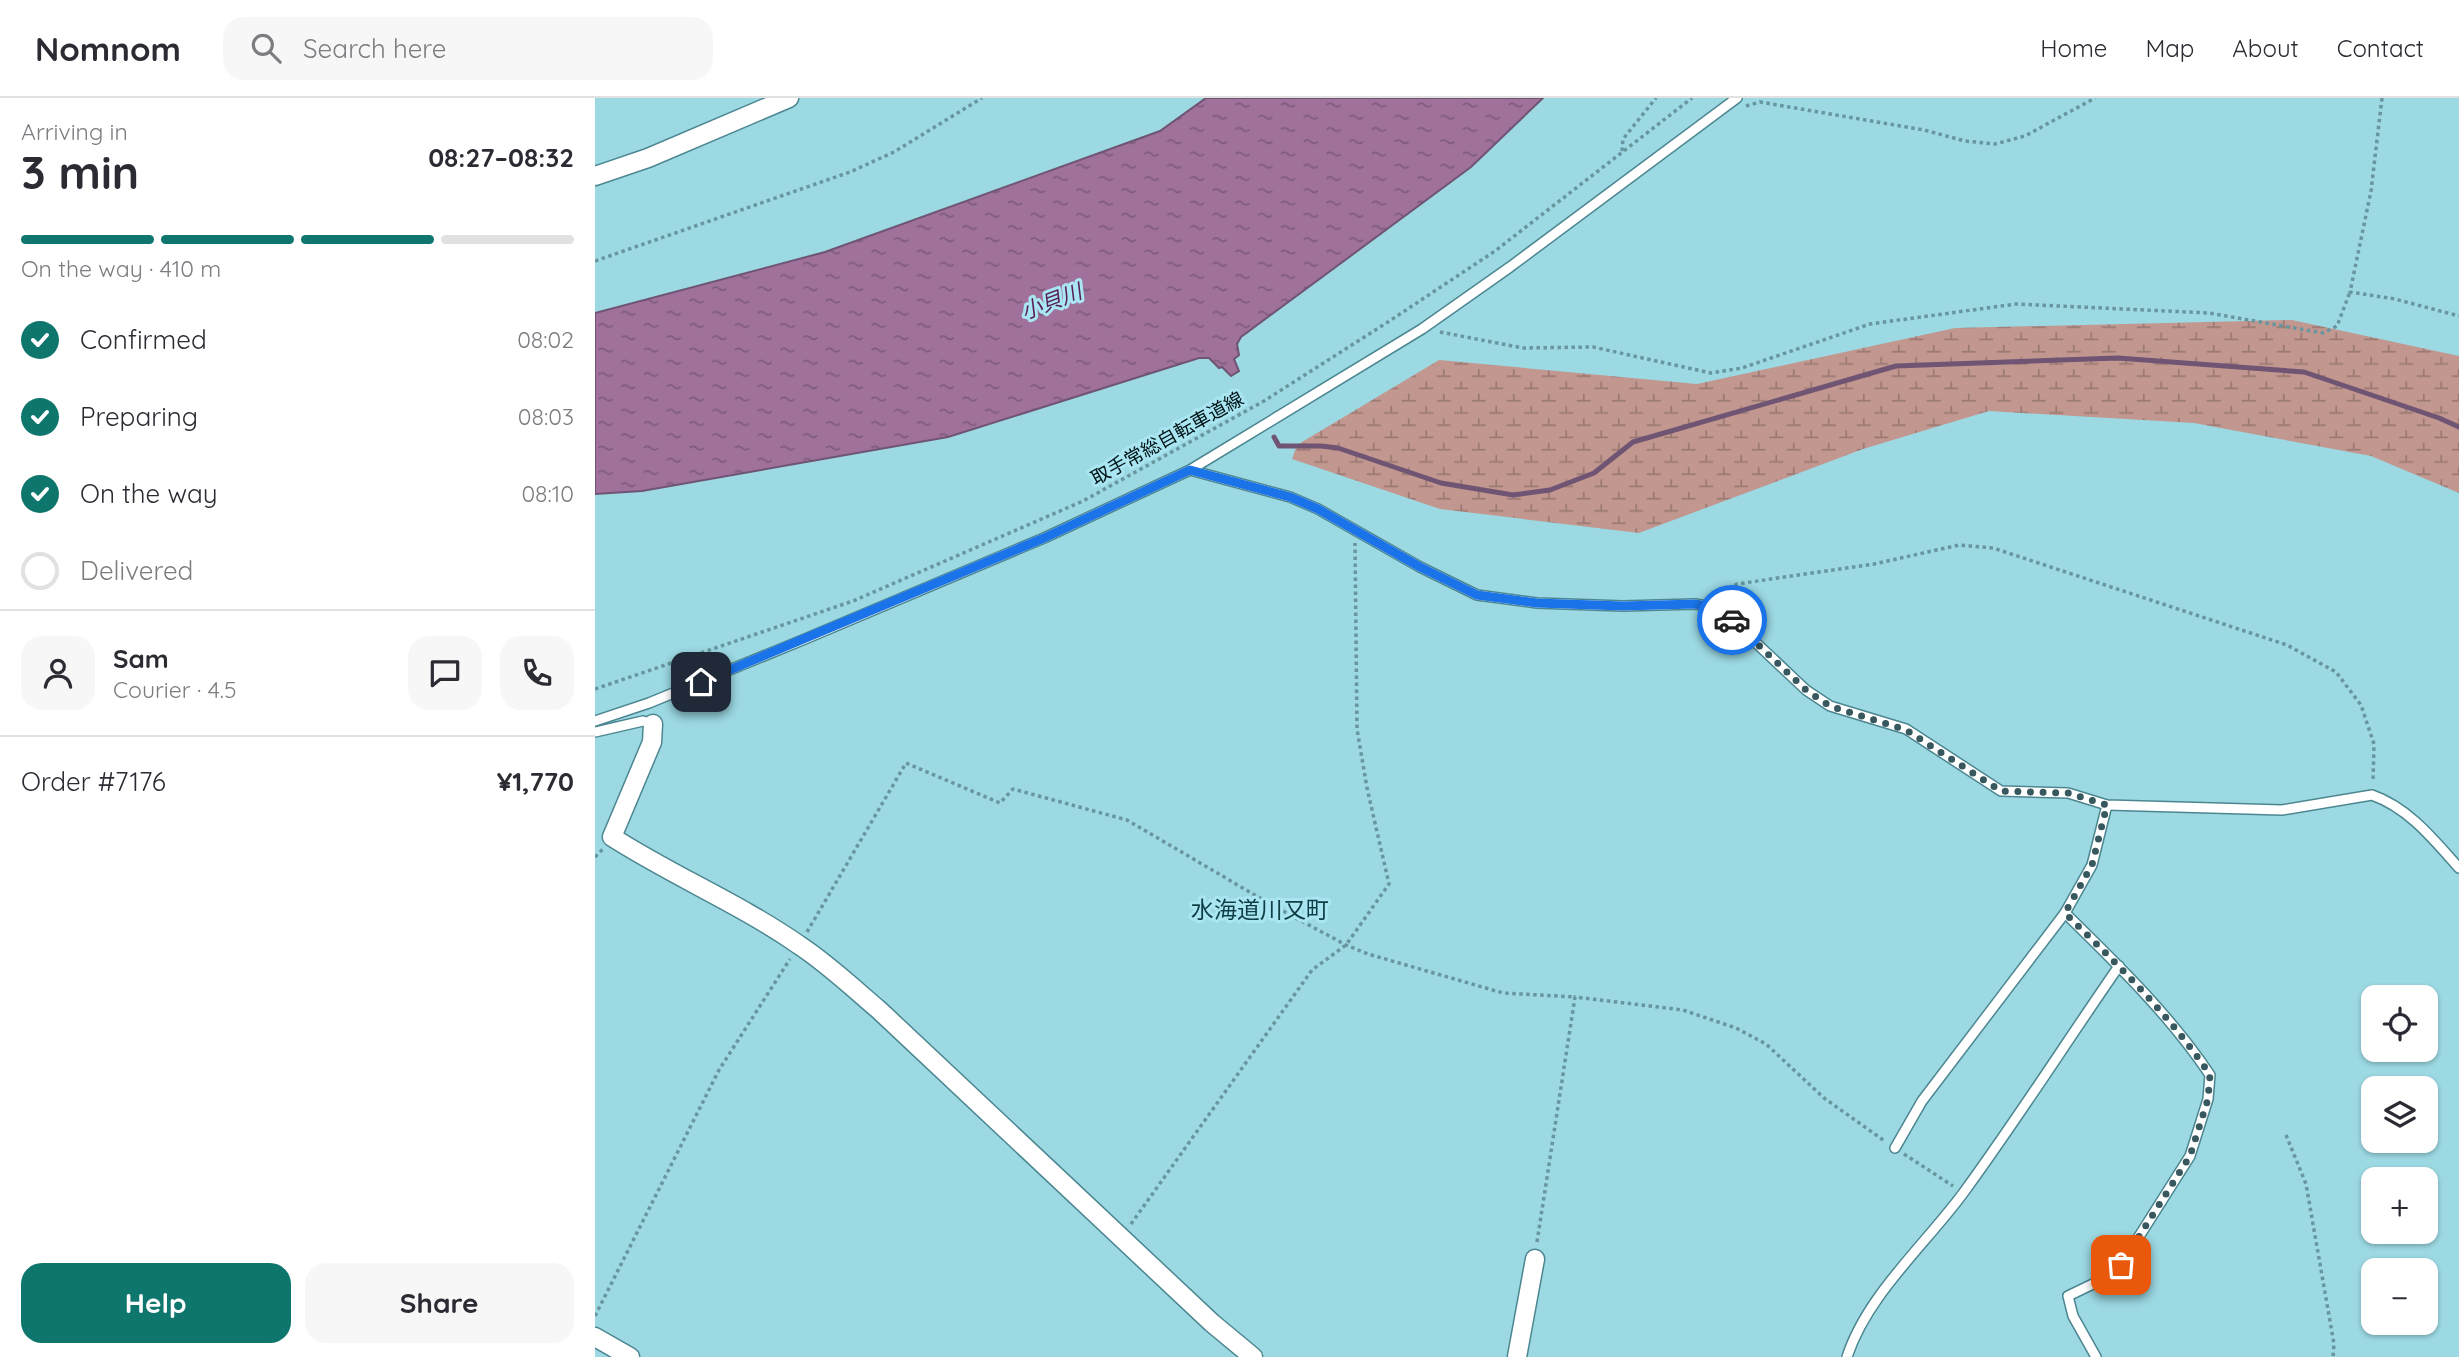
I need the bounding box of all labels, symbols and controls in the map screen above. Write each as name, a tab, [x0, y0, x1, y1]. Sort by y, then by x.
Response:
search box	[223, 17, 713, 80]
text: Nomnom	[35, 28, 181, 69]
icon: search	[247, 29, 285, 67]
text: Search here	[303, 32, 447, 65]
text: Home	[2040, 33, 2107, 63]
text: Map	[2145, 33, 2194, 63]
text: About	[2232, 33, 2299, 63]
text: Contact	[2337, 33, 2424, 63]
text: Arriving in	[21, 117, 128, 146]
text: 08:27–08:32	[428, 141, 574, 174]
text: 3 min	[21, 143, 139, 201]
text: On the way · 410 m	[21, 254, 221, 283]
water label: 小貝川	[1017, 277, 1087, 324]
icon: check	[21, 321, 59, 359]
text: Confirmed	[80, 323, 207, 356]
text: 08:02	[517, 325, 574, 354]
street label: 取手常総自転車道線	[1086, 386, 1248, 490]
icon: check	[21, 398, 59, 436]
text: Preparing	[80, 400, 198, 433]
text: 08:03	[518, 402, 574, 431]
icon: check	[21, 475, 59, 513]
text: On the way	[80, 477, 218, 510]
text: 08:10	[521, 479, 574, 508]
text: Delivered	[80, 554, 193, 587]
courier	[1697, 585, 1767, 655]
icon: car	[1713, 601, 1751, 639]
button: person	[21, 636, 95, 710]
button: chat	[408, 636, 482, 710]
button: phone	[500, 636, 574, 710]
text: Sam	[113, 642, 169, 675]
pin	[671, 652, 731, 712]
icon: home	[682, 663, 720, 701]
text: Courier · 4.5	[113, 675, 237, 704]
text: Order #7176	[21, 765, 166, 798]
text: ¥1,770	[497, 765, 574, 798]
district label: 水海道川又町	[1191, 895, 1329, 924]
map controls	[2361, 985, 2438, 1335]
button: locate	[2361, 985, 2438, 1062]
button: layers	[2361, 1076, 2438, 1153]
button: +	[2361, 1167, 2438, 1244]
pin	[2091, 1235, 2151, 1295]
icon: bag	[2102, 1246, 2140, 1284]
button: −	[2361, 1258, 2438, 1335]
button: Help	[21, 1263, 291, 1343]
button: Share	[305, 1263, 574, 1343]

